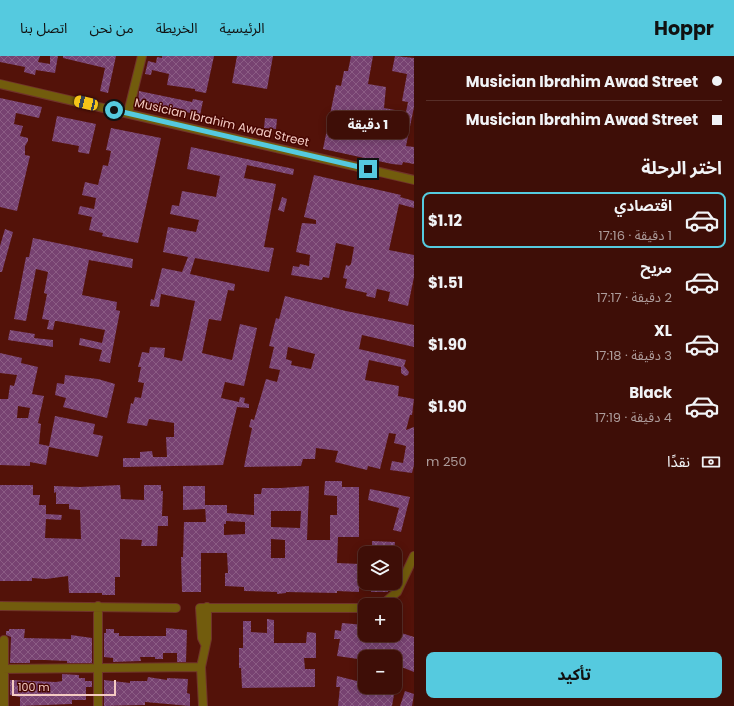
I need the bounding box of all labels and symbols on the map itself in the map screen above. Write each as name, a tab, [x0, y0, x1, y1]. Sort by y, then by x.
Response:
car	[73, 94, 99, 112]
street label: Musician Ibrahim Awad Street	[133, 94, 311, 150]
route start	[105, 101, 123, 119]
callout: 1 دقيقة	[327, 111, 409, 139]
route end	[359, 160, 377, 178]
scale bar	[12, 678, 116, 697]

